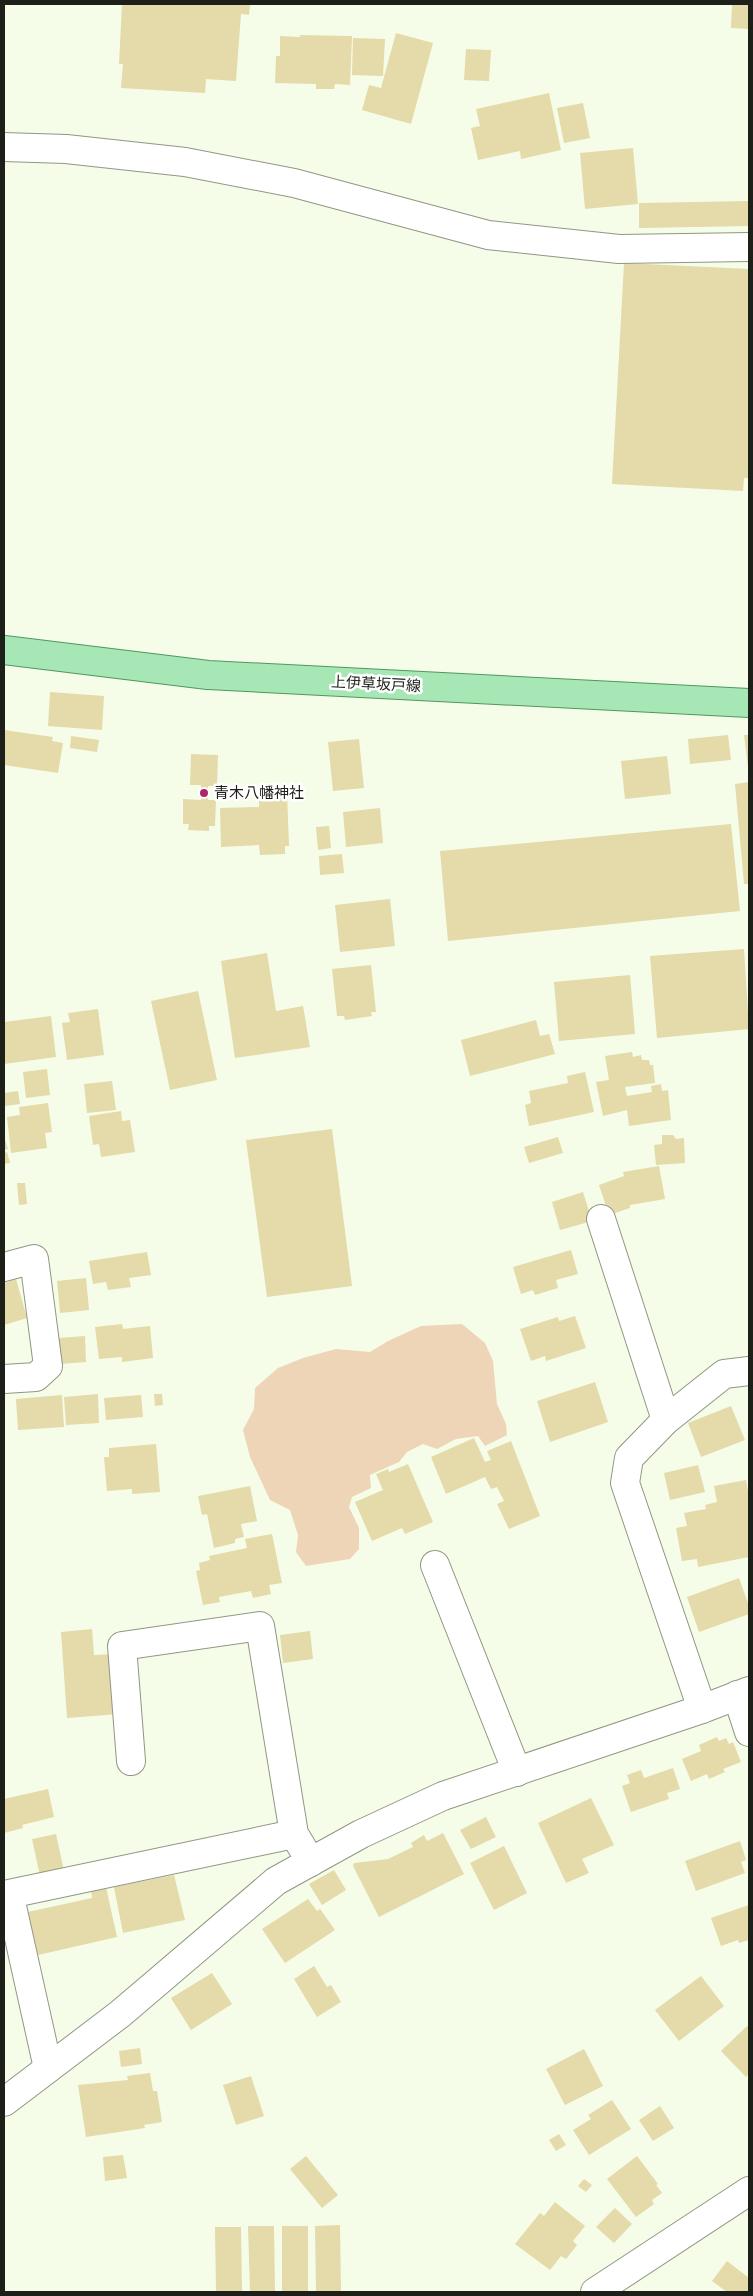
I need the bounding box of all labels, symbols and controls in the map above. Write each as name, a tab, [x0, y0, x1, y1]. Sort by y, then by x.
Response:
street label: 上伊草坂戸線	[331, 672, 421, 696]
place label: 青木八幡神社	[214, 783, 304, 803]
marker: 青木八幡神社	[198, 787, 210, 799]

